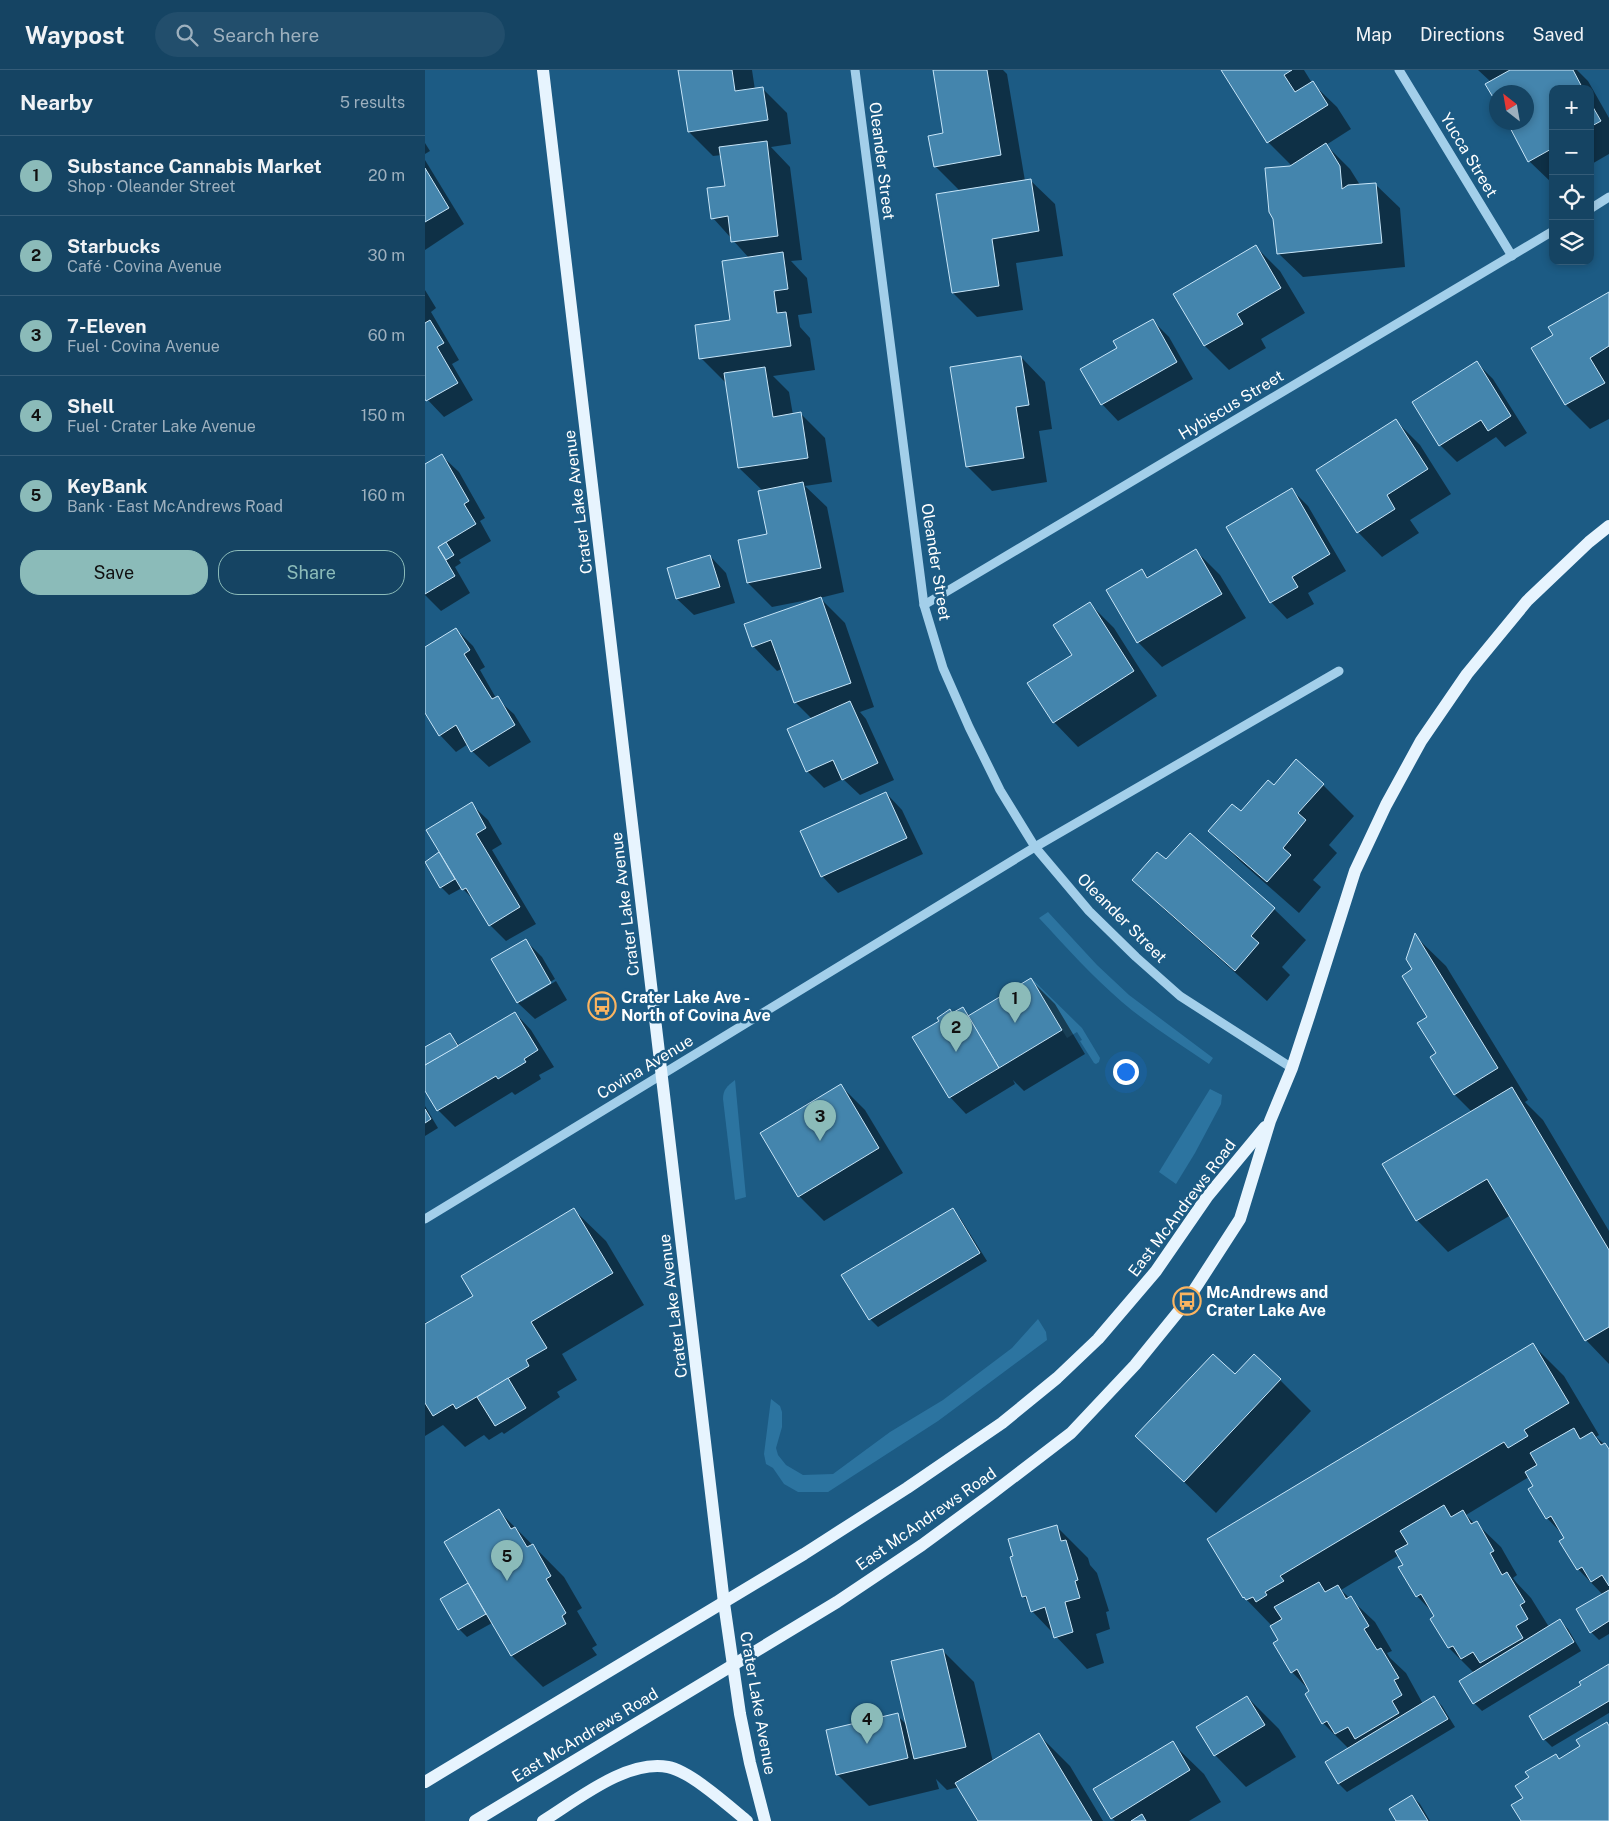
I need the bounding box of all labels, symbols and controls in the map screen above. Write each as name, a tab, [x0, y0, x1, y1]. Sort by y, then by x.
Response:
search box	[155, 12, 505, 57]
text: Waypost	[25, 21, 125, 49]
icon: search	[173, 21, 201, 49]
text: Search here	[213, 24, 319, 46]
text: Map	[1355, 24, 1392, 45]
text: Directions	[1420, 24, 1505, 45]
text: Saved	[1533, 24, 1584, 45]
north arrow	[1489, 85, 1534, 130]
map controls	[1549, 85, 1594, 265]
button: +	[1549, 85, 1594, 130]
text: Nearby	[20, 90, 93, 115]
text: 5 results	[340, 93, 405, 112]
street label: Oleander Street	[865, 101, 899, 221]
street label: Yucca Street	[1436, 109, 1502, 201]
button: −	[1549, 130, 1594, 175]
text: Substance Cannabis Market	[67, 155, 322, 177]
text: 1	[33, 166, 39, 185]
text: 20 m	[368, 166, 405, 185]
button: locate	[1549, 175, 1594, 220]
text: Shop · Oleander Street	[67, 177, 235, 196]
button: layers	[1549, 220, 1594, 265]
text: Starbucks	[67, 235, 160, 257]
text: 2	[31, 246, 41, 265]
text: 30 m	[368, 246, 405, 265]
text: Café · Covina Avenue	[67, 257, 222, 276]
text: 7-Eleven	[67, 315, 146, 337]
text: 3	[31, 326, 41, 345]
text: 60 m	[368, 326, 405, 345]
text: Fuel · Covina Avenue	[67, 337, 220, 356]
street label: Hybiscus Street	[1175, 366, 1287, 444]
text: Shell	[67, 395, 115, 417]
text: 4	[31, 406, 41, 425]
text: 150 m	[361, 406, 405, 425]
text: Fuel · Crater Lake Avenue	[67, 417, 256, 436]
street label: Crater Lake Avenue	[560, 429, 596, 575]
text: KeyBank	[67, 475, 147, 497]
text: 5	[31, 486, 41, 505]
text: 160 m	[361, 486, 405, 505]
text: Bank · East McAndrews Road	[67, 497, 283, 516]
street label: Oleander Street	[917, 502, 955, 622]
button: Save	[20, 550, 208, 595]
button: Share	[218, 550, 405, 595]
street label: Crater Lake Avenue	[607, 831, 643, 977]
street label: Oleander Street	[1073, 869, 1171, 967]
pin: 1	[999, 982, 1031, 1023]
place label: Crater Lake Ave - North of Covina Ave	[621, 988, 771, 1025]
bus stop icon: Crater Lake Ave - North of Covina Ave	[587, 991, 617, 1021]
pin: 2	[940, 1011, 972, 1052]
street label: Covina Avenue	[593, 1031, 697, 1103]
your location	[1113, 1059, 1139, 1085]
pin: 3	[804, 1100, 836, 1141]
street label: East McAndrews Road	[1124, 1136, 1240, 1280]
street label: Crater Lake Avenue	[655, 1233, 691, 1379]
place label: McAndrews and Crater Lake Ave	[1206, 1283, 1328, 1320]
bus stop icon: McAndrews and Crater Lake Ave	[1172, 1286, 1202, 1316]
street label: East McAndrews Road	[852, 1463, 1000, 1575]
pin: 5	[491, 1540, 523, 1581]
street label: Crater Lake Avenue	[736, 1630, 780, 1776]
street label: East McAndrews Road	[509, 1684, 661, 1786]
pin: 4	[851, 1703, 883, 1744]

